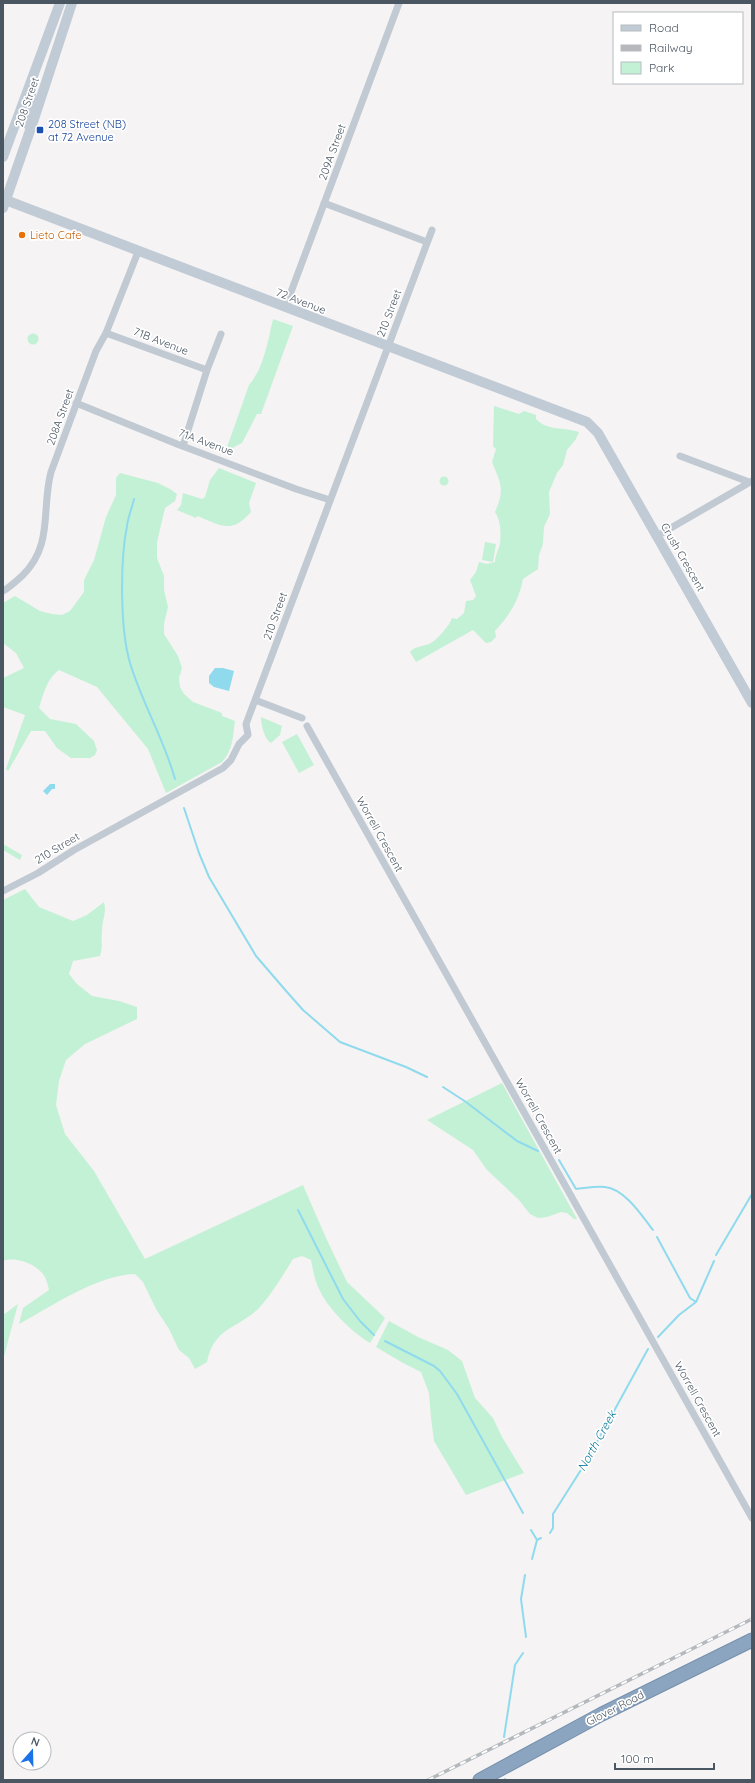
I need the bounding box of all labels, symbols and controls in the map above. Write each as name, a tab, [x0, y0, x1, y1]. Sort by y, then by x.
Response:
legend	[613, 12, 743, 84]
text: Road	[649, 20, 679, 35]
text: Railway	[649, 40, 693, 55]
text: Park	[649, 60, 674, 75]
street label: 208 Street	[12, 75, 42, 129]
place label: 208 Street (NB) at 72 Avenue	[48, 117, 126, 144]
street label: 209A Street	[315, 122, 349, 182]
marker: 208 Street (NB) at 72 Avenue	[35, 125, 45, 135]
place label: Lieto Cafe	[30, 228, 81, 242]
marker: Lieto Cafe	[17, 230, 27, 240]
street label: 72 Avenue	[274, 285, 328, 317]
street label: 210 Street	[374, 287, 405, 339]
street label: 71B Avenue	[131, 324, 191, 358]
street label: 208A Street	[43, 387, 77, 447]
street label: 71A Avenue	[176, 426, 236, 458]
street label: Crush Crescent	[658, 520, 708, 594]
street label: 210 Street	[260, 590, 290, 642]
street label: Worrell Crescent	[353, 794, 407, 874]
street label: 210 Street	[32, 829, 82, 867]
street label: Worrell Crescent	[512, 1076, 566, 1156]
street label: Worrell Crescent	[671, 1359, 725, 1439]
water label: North Creek	[574, 1406, 620, 1474]
street label: Glover Road	[584, 1687, 646, 1729]
north arrow	[12, 1731, 52, 1771]
text: N	[29, 1734, 42, 1750]
scale bar	[615, 1745, 714, 1771]
text: 100 m	[621, 1751, 654, 1766]

